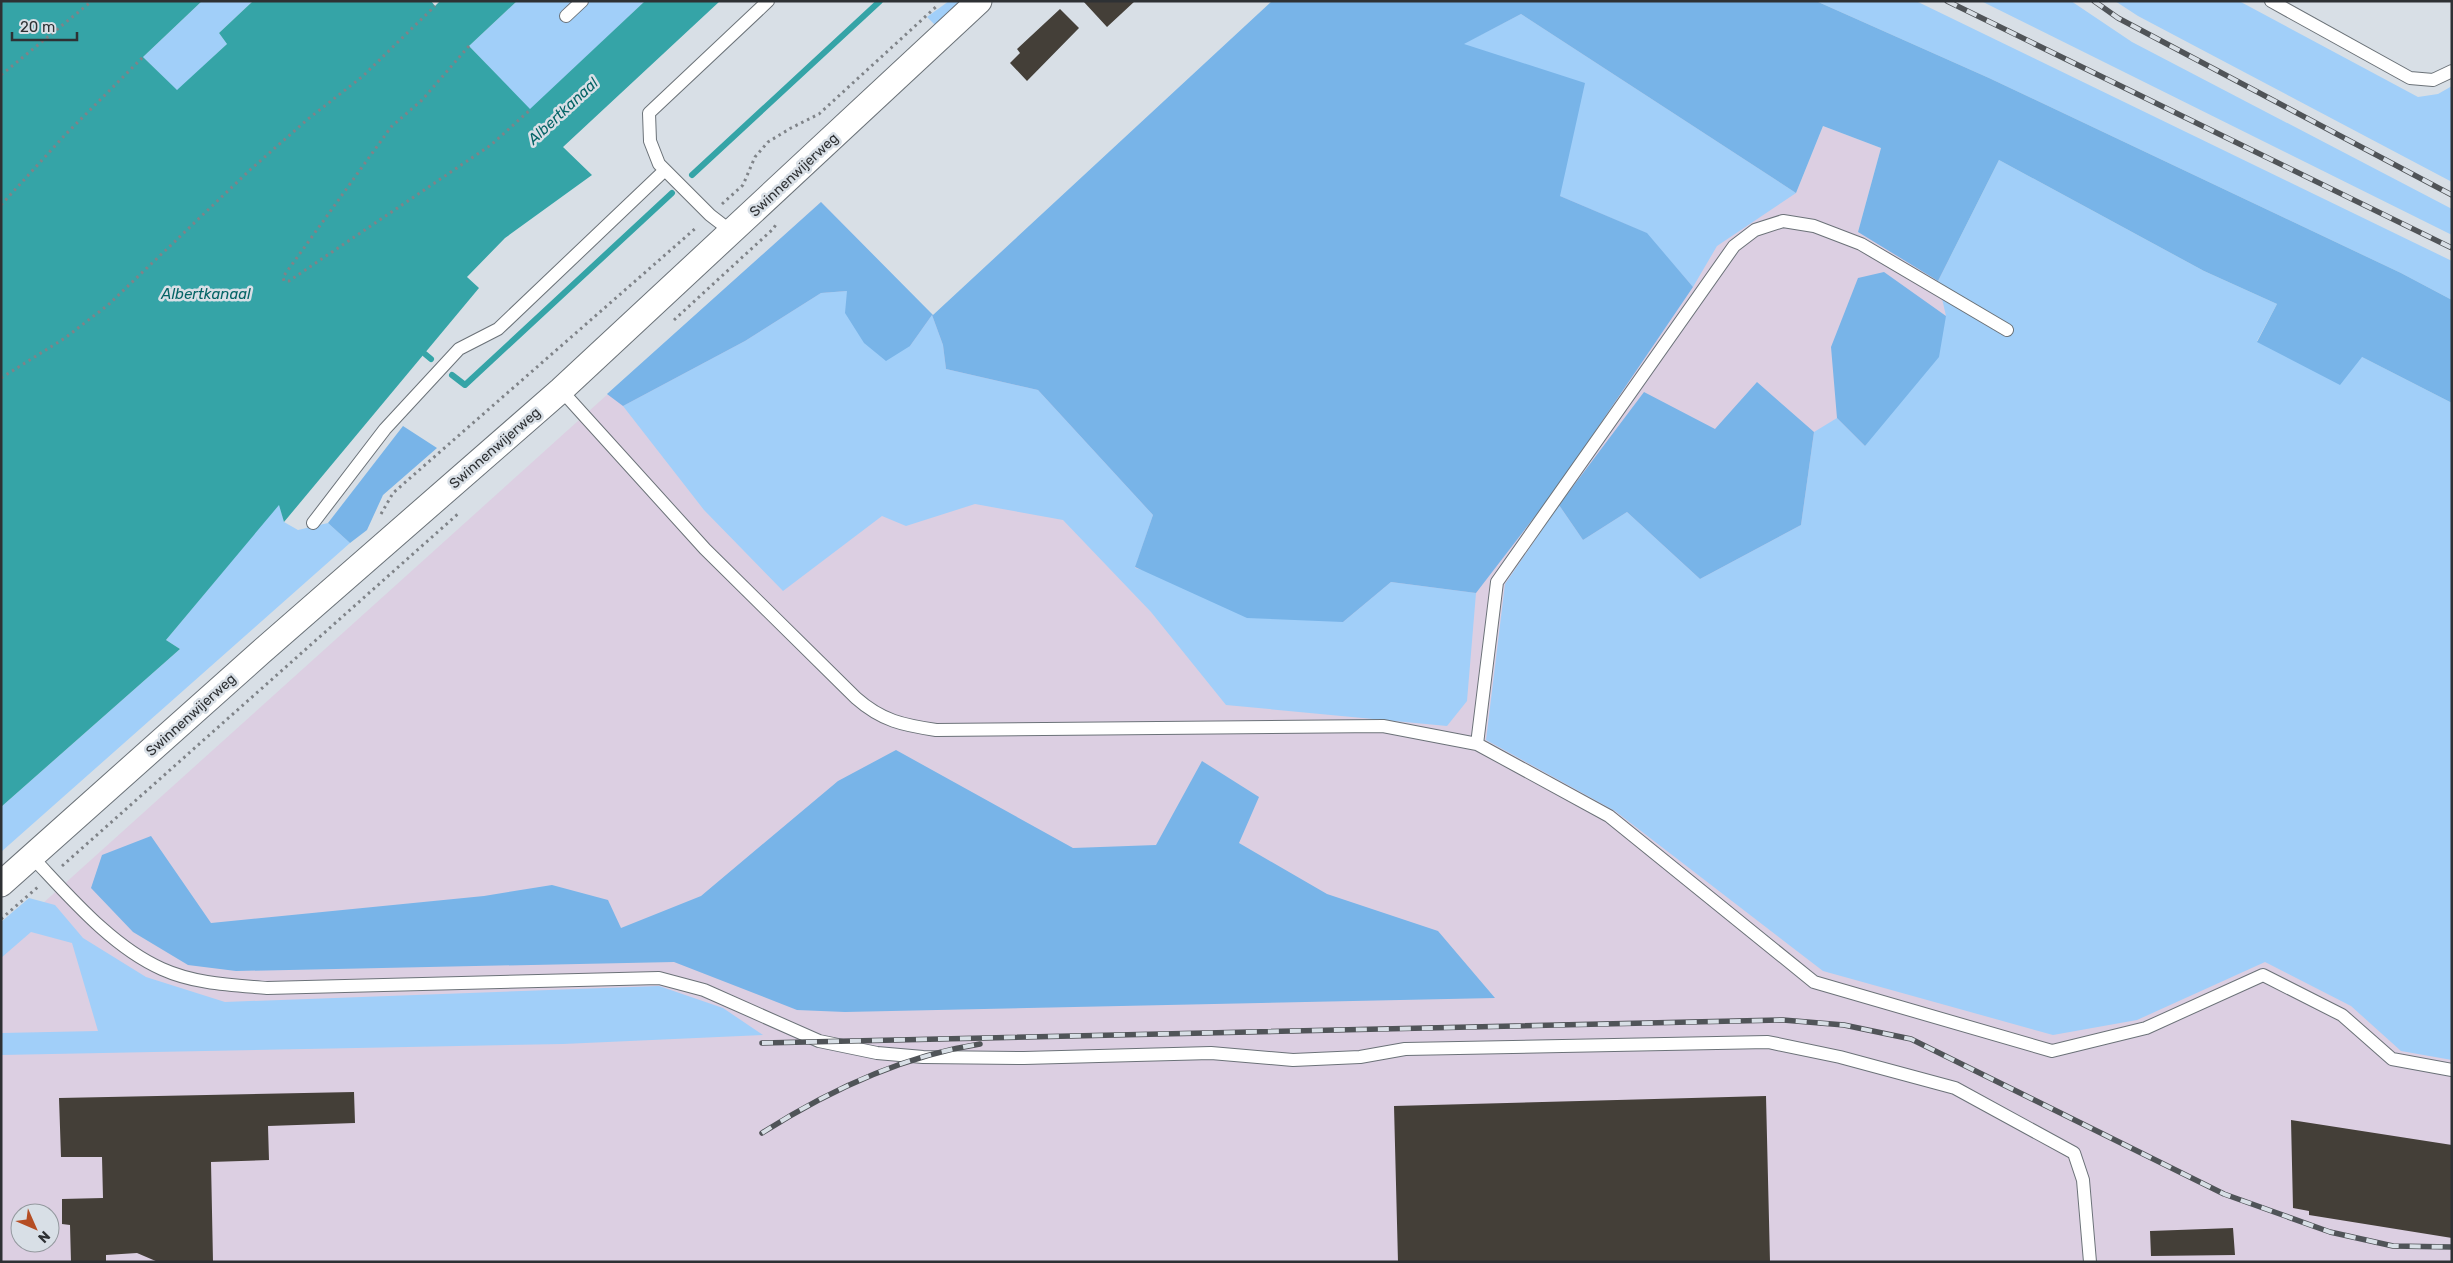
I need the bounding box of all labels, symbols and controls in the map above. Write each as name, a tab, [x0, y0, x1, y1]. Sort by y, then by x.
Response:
scale bar	[12, 10, 78, 42]
text: 20 m	[20, 18, 55, 36]
water label: Albertkanaal	[523, 74, 602, 149]
street label: Swinnenwijerweg	[746, 130, 842, 220]
water label: Albertkanaal	[160, 285, 251, 303]
street label: Swinnenwijerweg	[446, 404, 544, 492]
street label: Swinnenwijerweg	[143, 670, 239, 760]
north arrow	[10, 1203, 60, 1253]
text: N	[34, 1227, 53, 1246]

